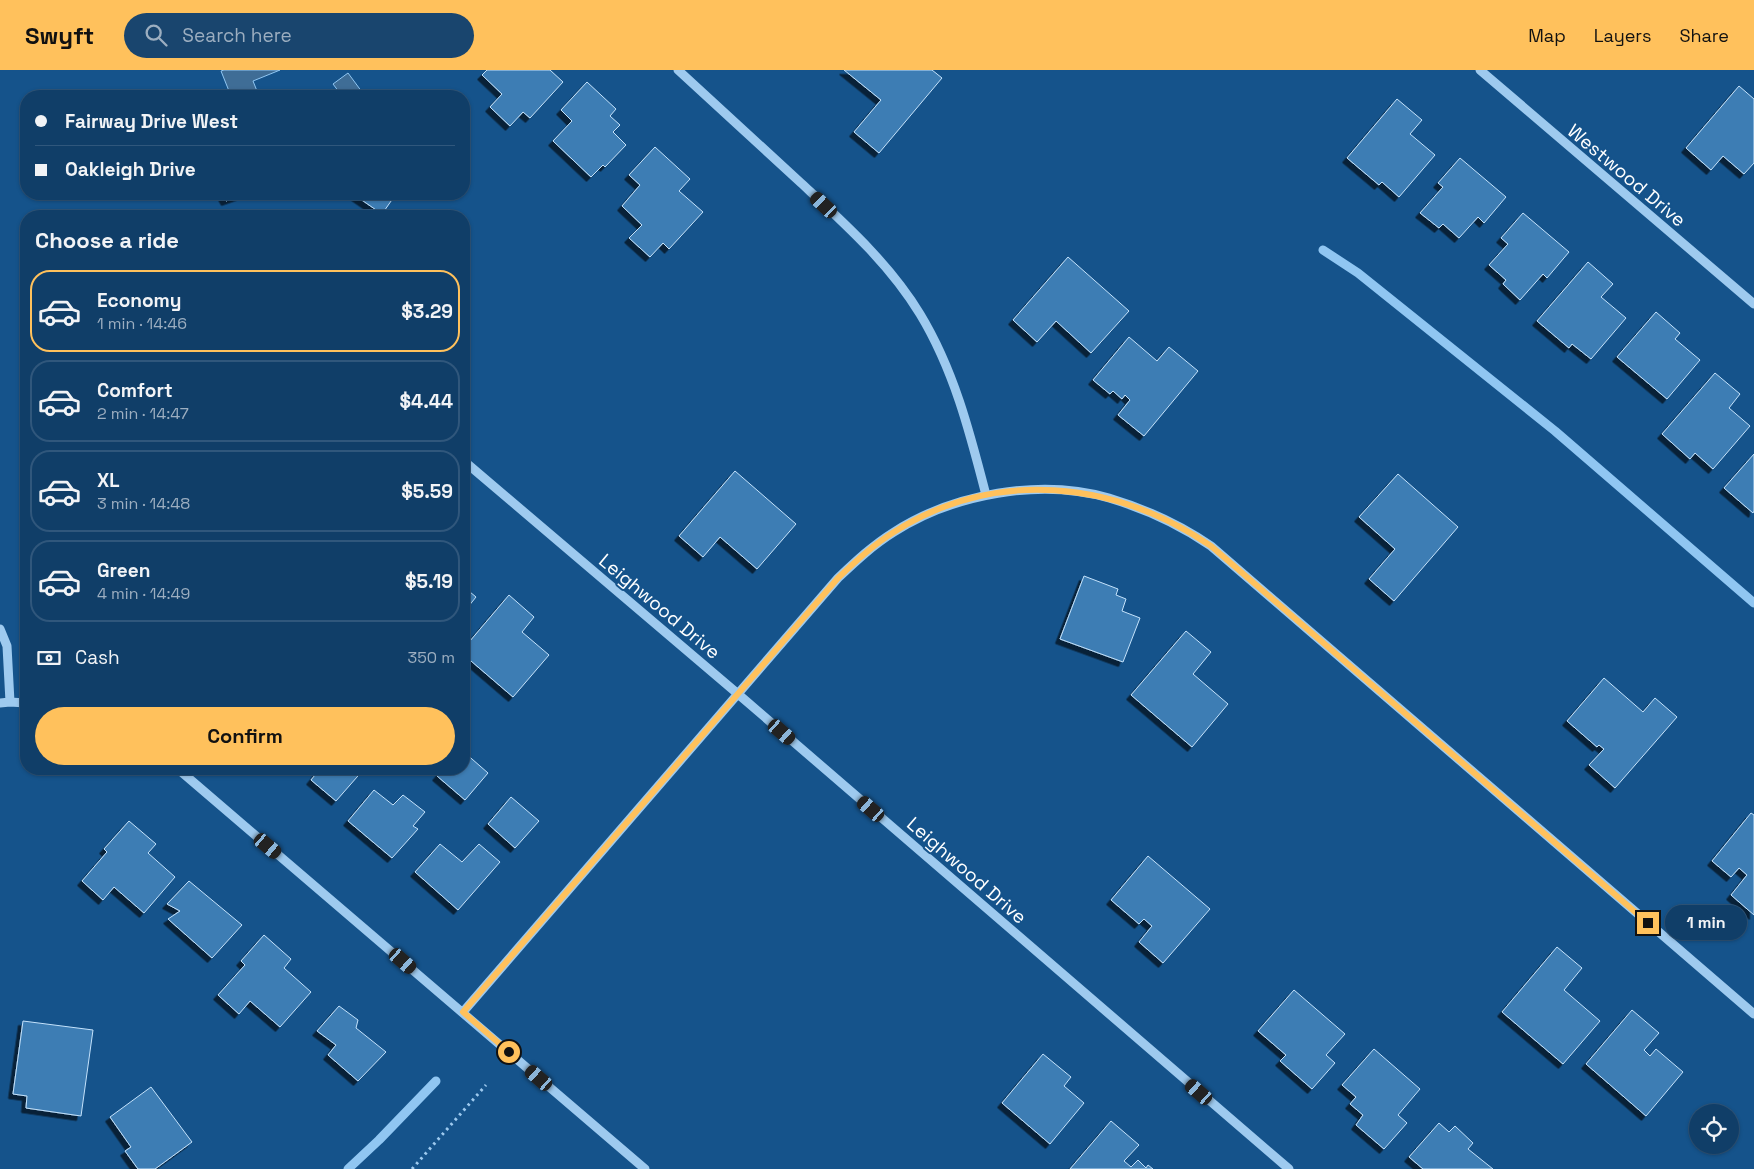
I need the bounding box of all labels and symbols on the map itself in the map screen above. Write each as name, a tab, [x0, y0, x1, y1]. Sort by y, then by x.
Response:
street label: Westwood Drive	[1562, 118, 1691, 232]
car	[807, 189, 840, 221]
street label: Leighwood Drive	[594, 548, 726, 665]
car	[765, 716, 798, 748]
car	[854, 793, 887, 825]
street label: Leighwood Drive	[901, 811, 1032, 929]
car	[251, 831, 284, 861]
callout: 1 min	[1666, 906, 1748, 940]
route end	[1637, 912, 1659, 934]
car	[386, 945, 419, 977]
route start	[498, 1041, 520, 1063]
car	[522, 1062, 555, 1094]
car	[1182, 1076, 1215, 1108]

